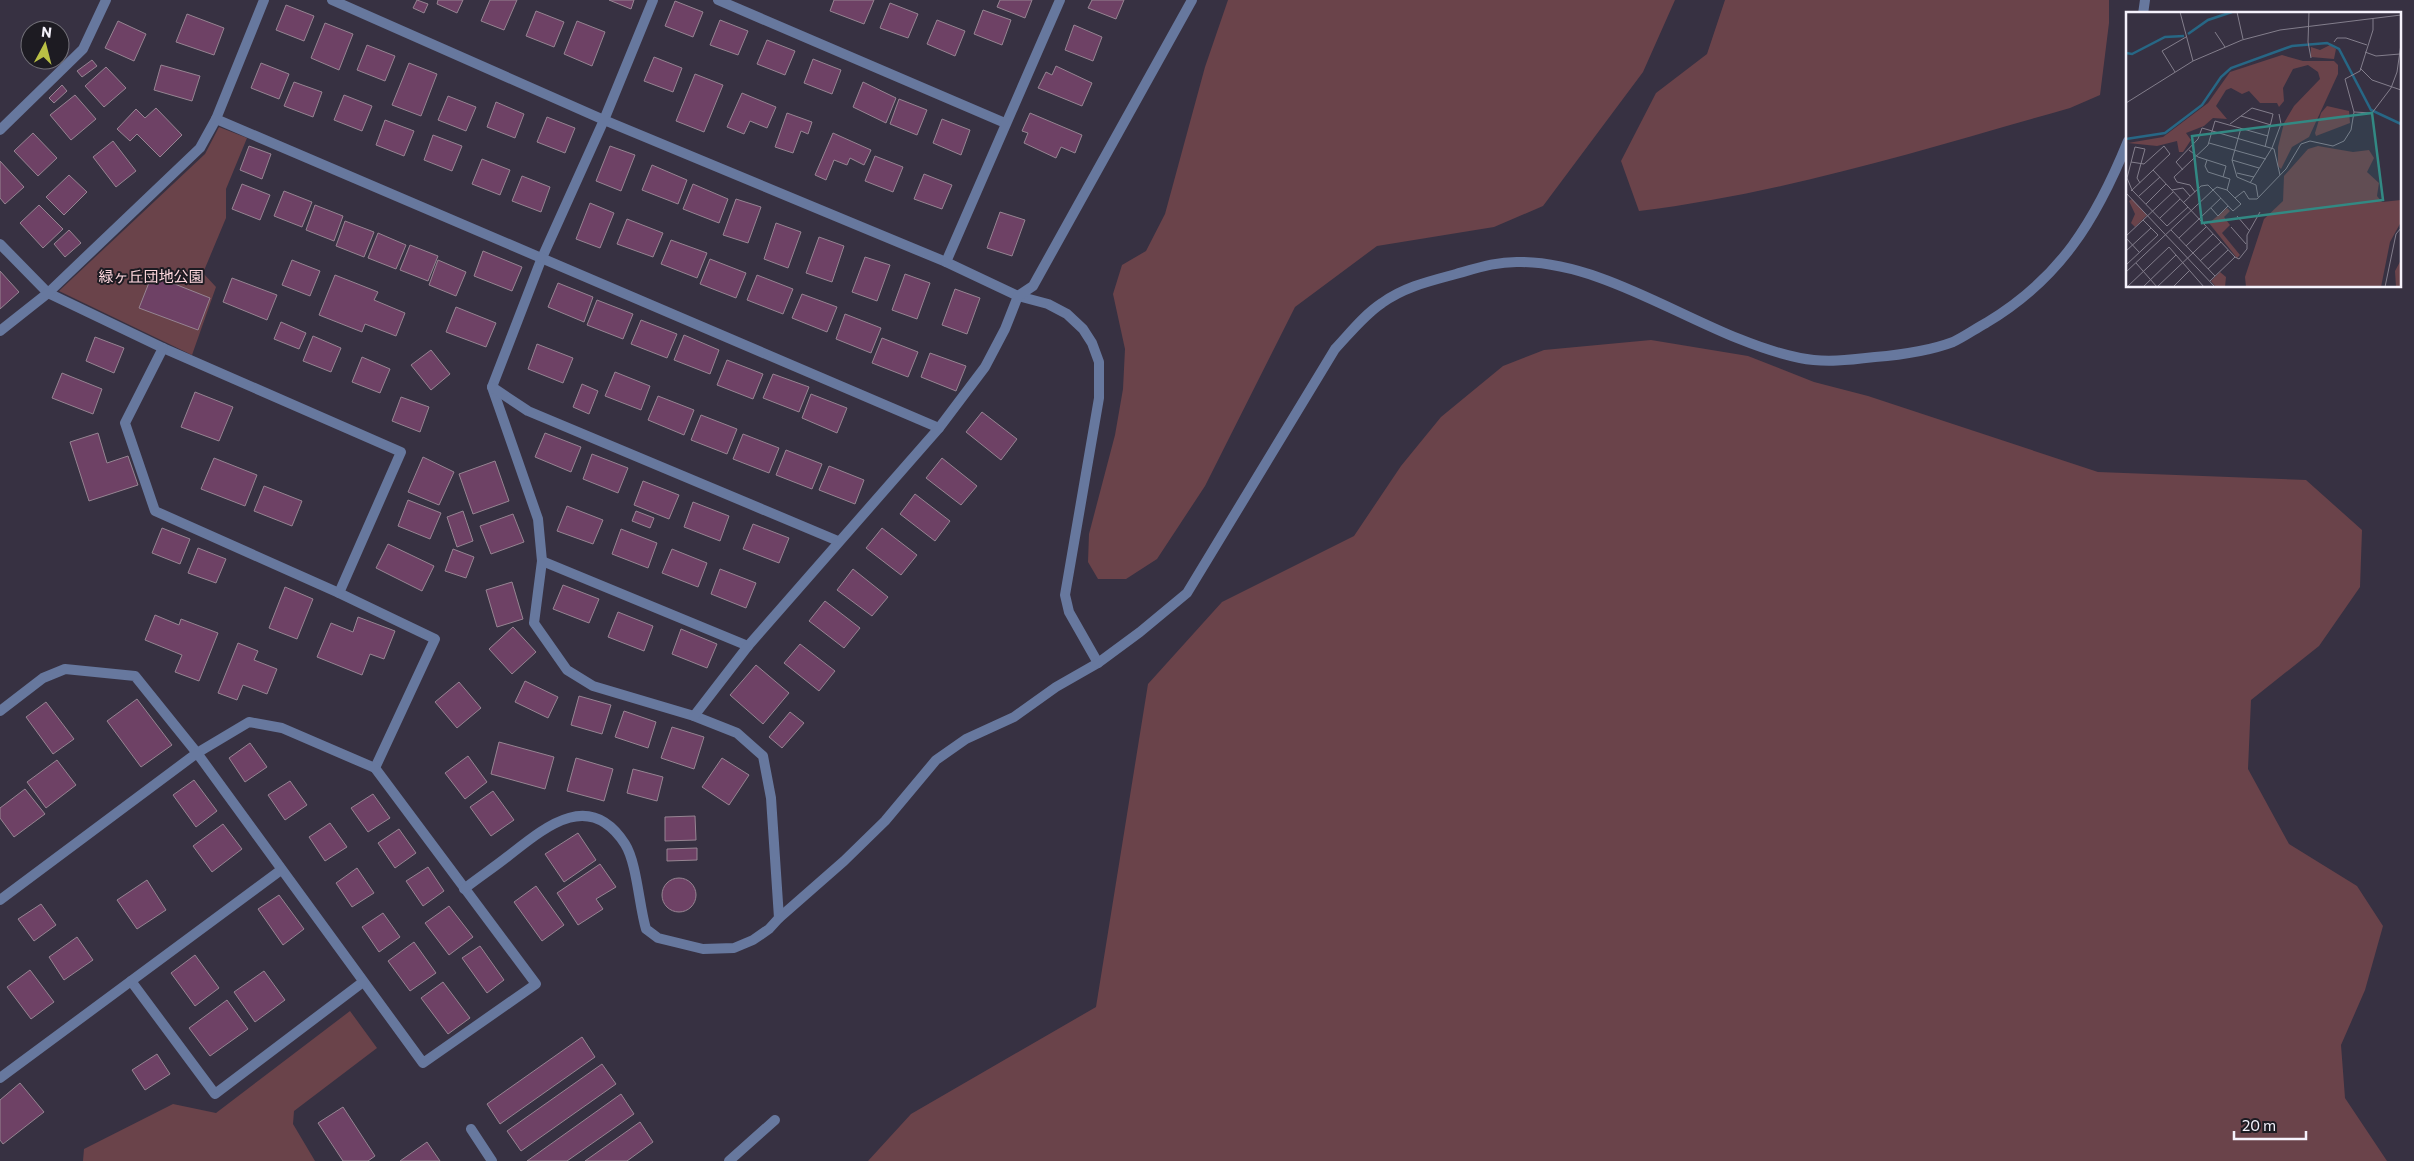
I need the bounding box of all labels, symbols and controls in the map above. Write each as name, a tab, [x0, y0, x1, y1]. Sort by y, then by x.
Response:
inset map	[2126, 12, 2402, 288]
north arrow	[20, 20, 70, 70]
text: N	[40, 23, 53, 41]
park label: 緑ヶ丘団地公園	[98, 267, 204, 285]
scale bar	[2234, 1108, 2306, 1140]
text: 20 m	[2242, 1116, 2276, 1134]

